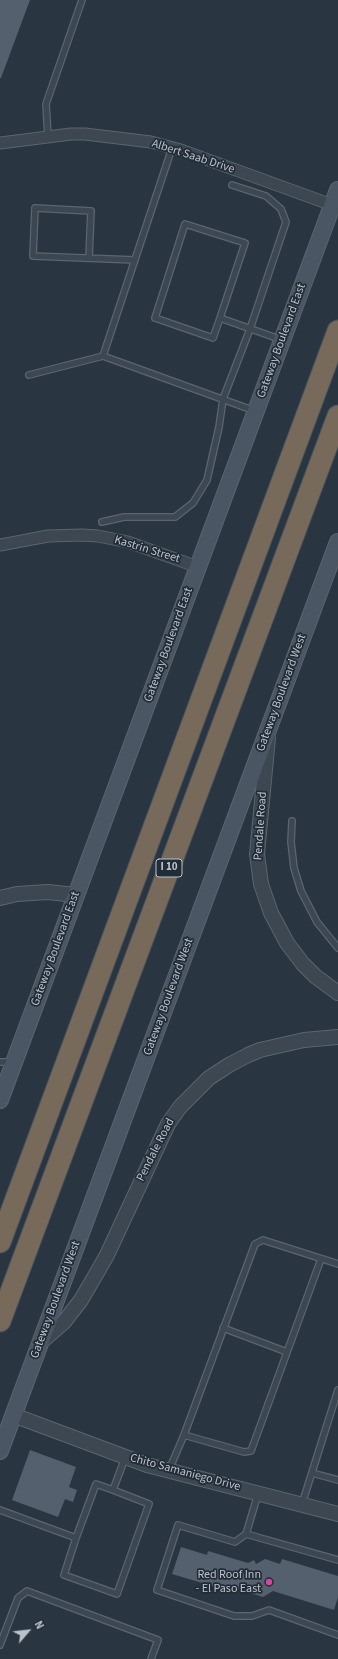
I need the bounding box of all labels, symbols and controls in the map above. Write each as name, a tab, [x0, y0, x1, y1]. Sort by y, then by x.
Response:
street label: Albert Saab Drive	[150, 137, 236, 177]
street label: Gateway Boulevard East	[255, 282, 309, 400]
street label: Kastrin Street	[112, 533, 182, 567]
street label: Gateway Boulevard East	[142, 586, 196, 704]
street label: Gateway Boulevard West	[254, 632, 310, 754]
street label: Pendale Road	[251, 791, 271, 861]
road number: I 10	[156, 859, 182, 877]
street label: Gateway Boulevard East	[29, 890, 83, 1008]
street label: Gateway Boulevard West	[141, 936, 197, 1058]
street label: Pendale Road	[134, 1116, 178, 1184]
street label: Gateway Boulevard West	[28, 1239, 84, 1361]
street label: Chito Samaniego Drive	[128, 1451, 242, 1495]
place label: Red Roof Inn - El Paso East	[196, 1568, 261, 1596]
marker: Red Roof Inn - El Paso East	[264, 1577, 274, 1587]
north arrow	[8, 1611, 48, 1651]
text: N	[31, 1618, 47, 1632]

